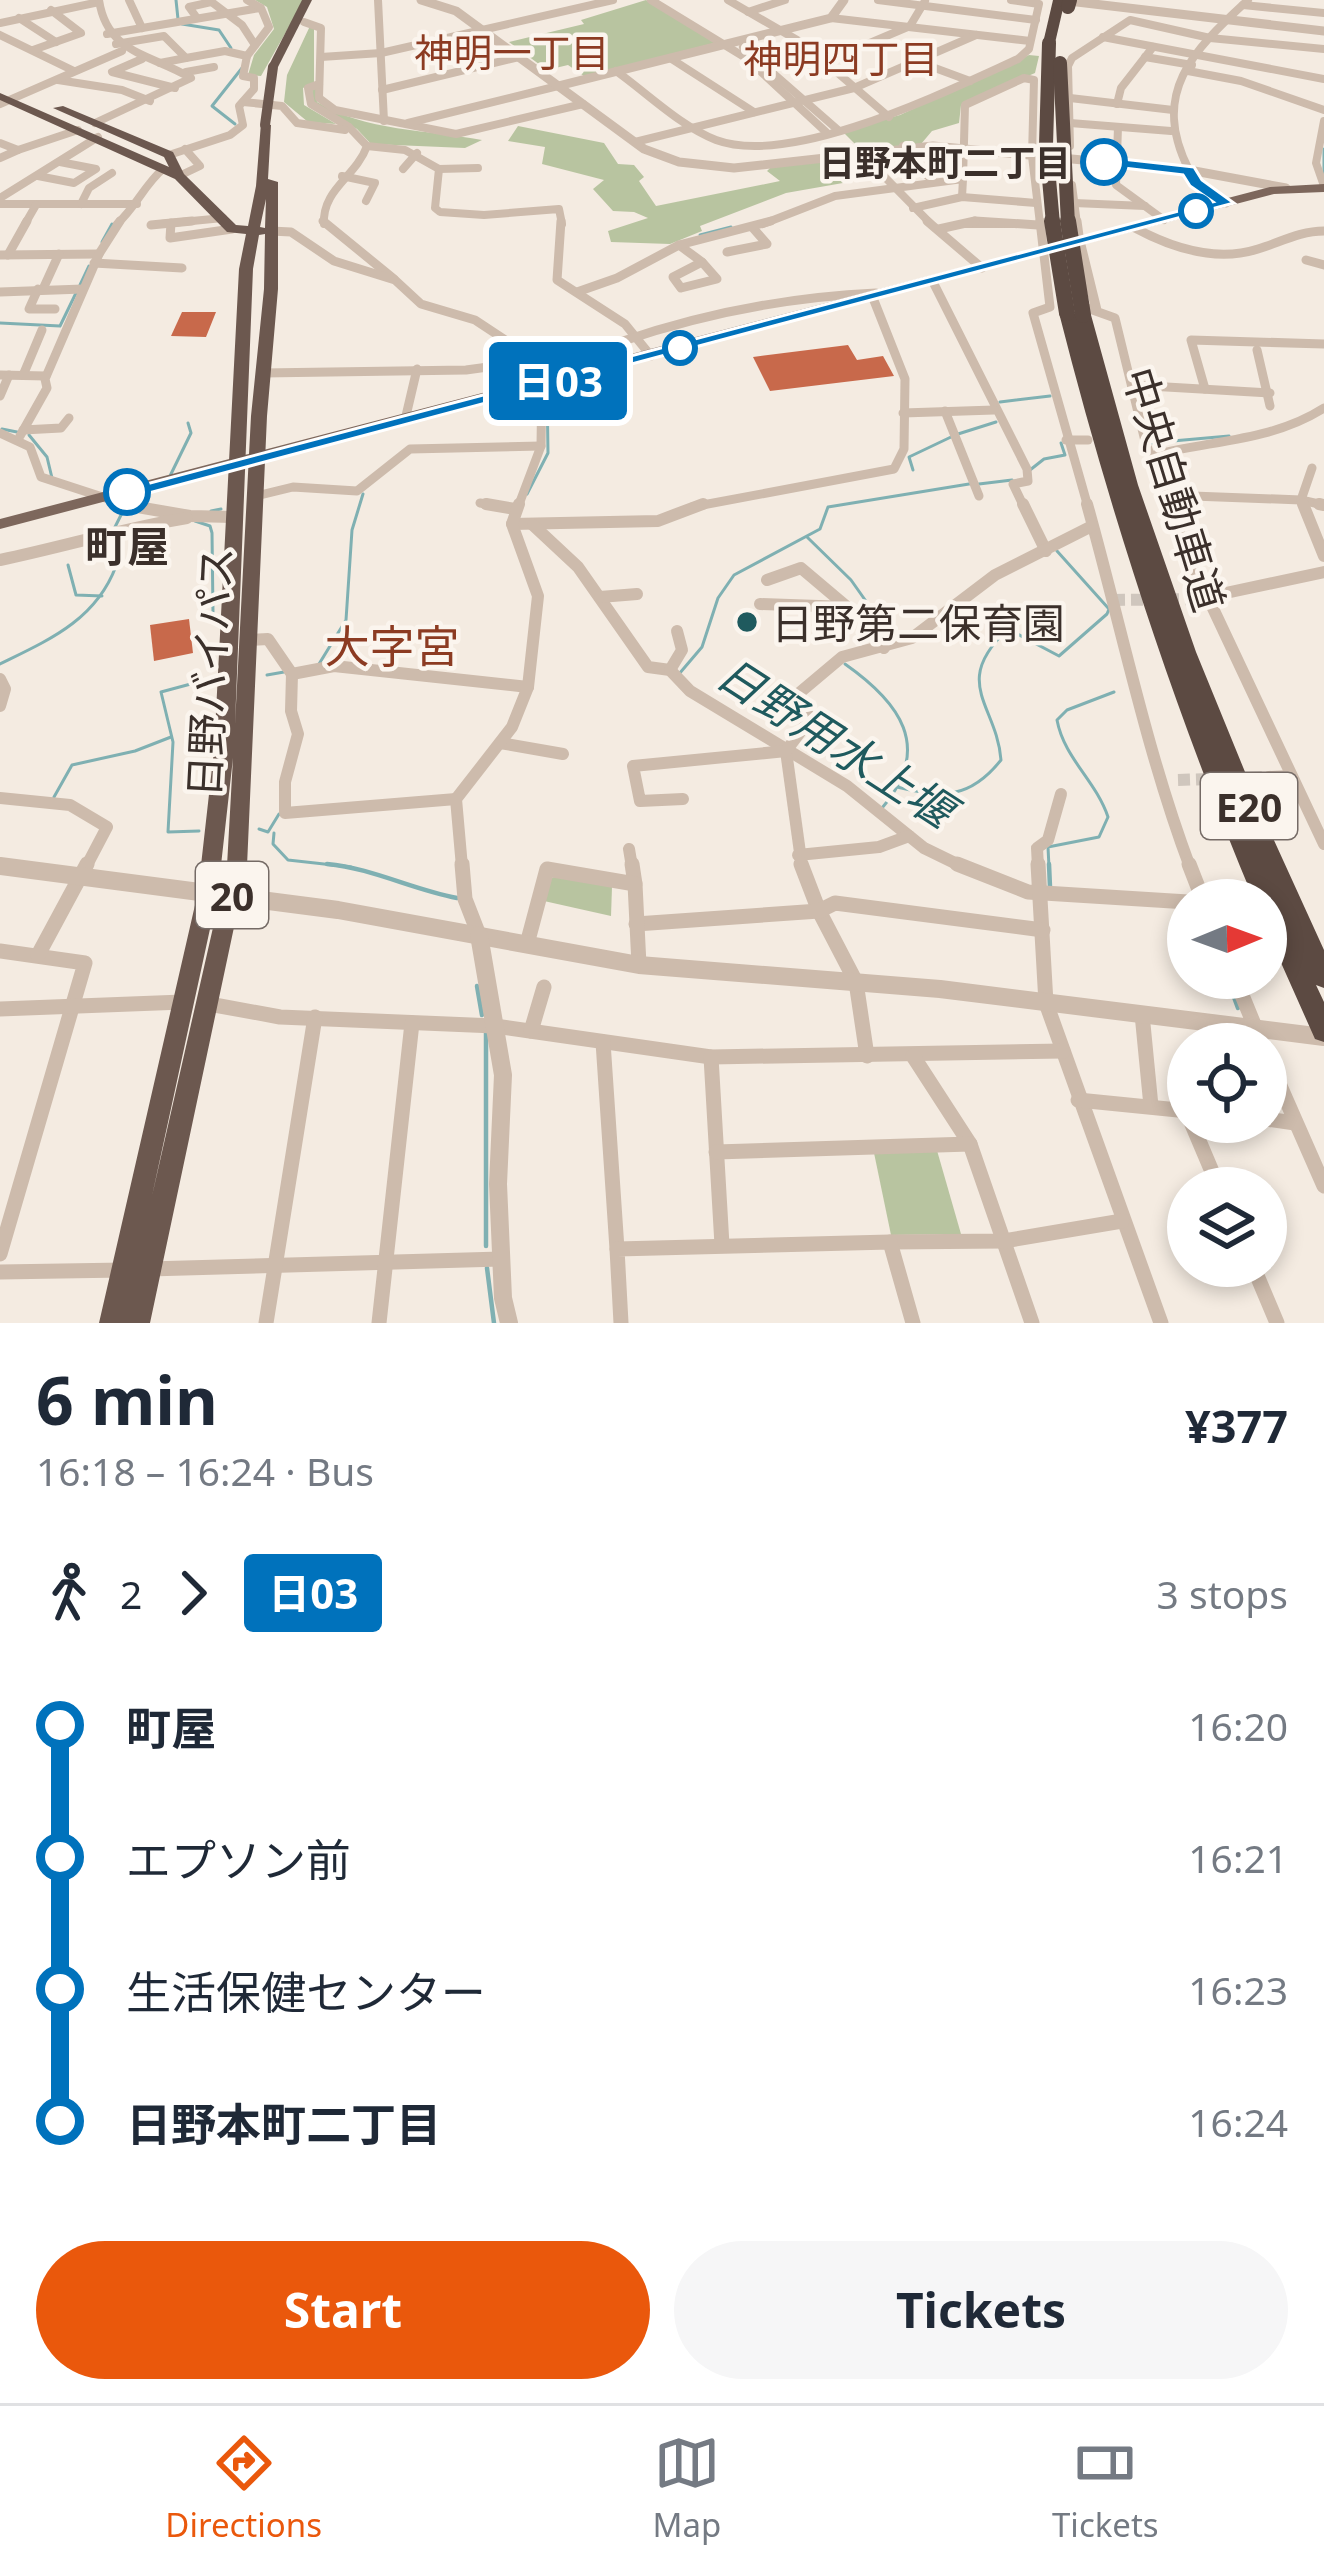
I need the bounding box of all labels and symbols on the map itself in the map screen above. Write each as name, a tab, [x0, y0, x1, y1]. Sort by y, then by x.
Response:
district label: 神明一丁目	[414, 25, 610, 78]
district label: 神明四丁目	[743, 31, 939, 84]
place label: 日野本町二丁目	[819, 138, 1071, 187]
marker: 日野本町二丁目	[1082, 140, 1126, 184]
unlabelled marker	[1180, 195, 1212, 227]
unlabelled marker	[664, 332, 696, 364]
line badge: 日03	[489, 342, 627, 420]
street label: 中央自動車道	[1111, 360, 1239, 618]
marker: 町屋	[105, 470, 149, 514]
place label: 町屋	[85, 517, 169, 574]
street label: 日野バイパス	[174, 545, 244, 799]
place label: 日野第二保育園	[771, 594, 1065, 651]
marker: 日野第二保育園	[734, 609, 760, 635]
district label: 大字宮	[324, 615, 460, 676]
water label: 日野用水上堰	[706, 642, 972, 844]
road number: E20	[1201, 773, 1297, 839]
road number: 20	[196, 862, 268, 928]
north arrow	[1167, 879, 1287, 999]

